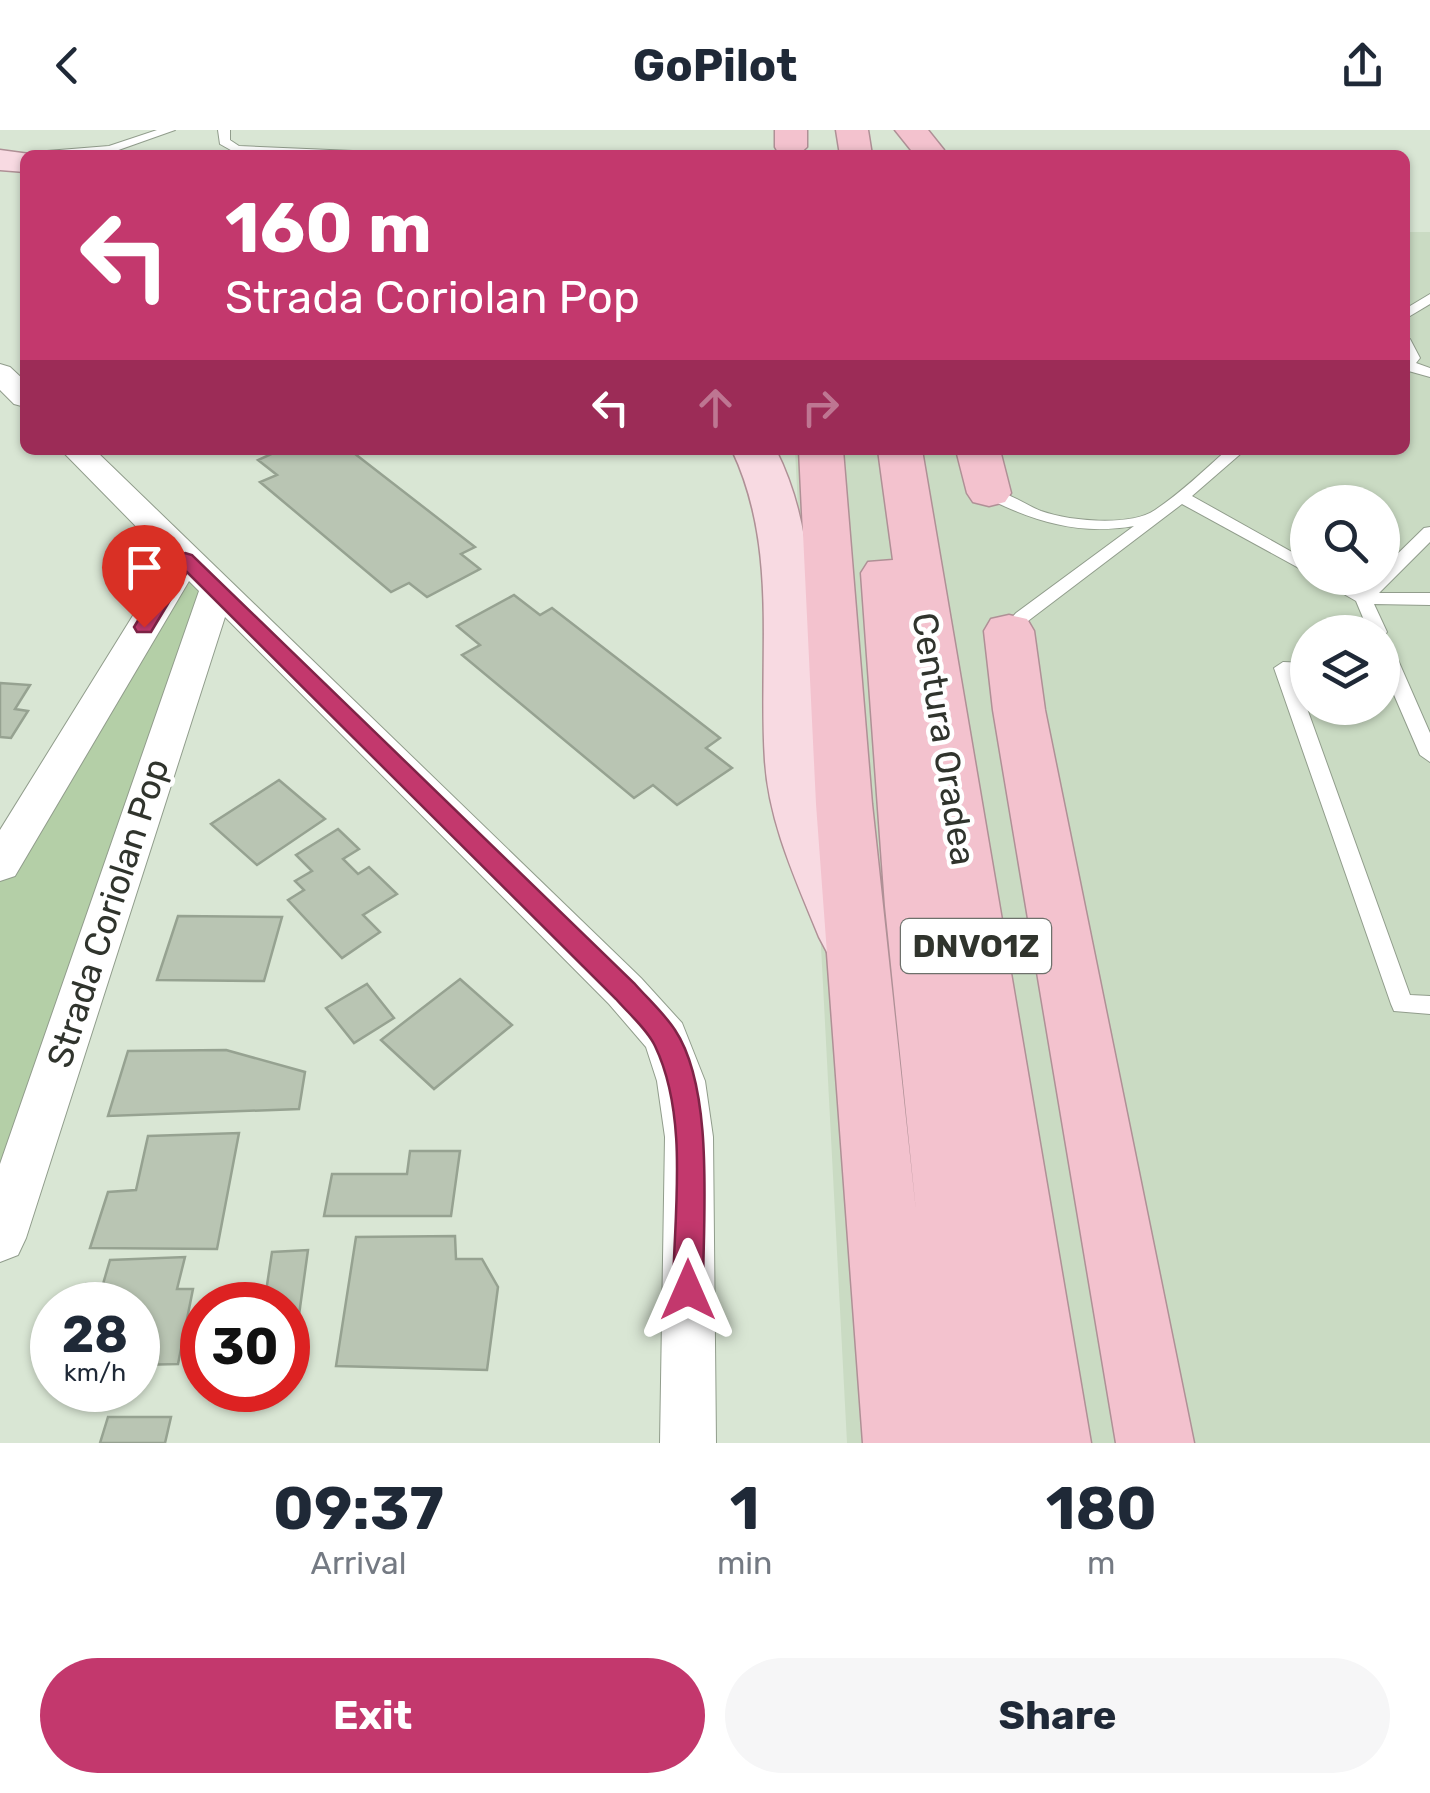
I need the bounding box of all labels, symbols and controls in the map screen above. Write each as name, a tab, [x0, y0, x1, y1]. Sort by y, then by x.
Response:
icon: back	[40, 38, 95, 93]
icon: share	[1335, 38, 1390, 93]
text: GoPilot	[633, 39, 797, 92]
text: 160 m	[225, 187, 432, 270]
icon: left	[60, 190, 190, 320]
text: Strada Coriolan Pop	[225, 271, 640, 324]
icon: left	[583, 380, 638, 435]
icon: ahead	[688, 380, 743, 435]
icon: right	[793, 380, 848, 435]
map controls	[1290, 485, 1400, 725]
button: search	[1290, 485, 1400, 595]
pin	[102, 525, 187, 628]
icon: arrive	[117, 540, 172, 595]
street label: Centura Oradea	[903, 610, 985, 868]
button: layers	[1290, 615, 1400, 725]
street label: Strada Coriolan Pop	[38, 753, 178, 1073]
road number: DNVO1Z	[901, 919, 1051, 973]
position arrow	[636, 1238, 740, 1342]
speed limit sign: 30	[180, 1282, 310, 1412]
text: 28	[62, 1305, 128, 1365]
text: km/h	[64, 1358, 126, 1387]
text: 09:37	[273, 1473, 444, 1544]
text: 1	[730, 1473, 760, 1544]
text: 180	[1046, 1473, 1157, 1544]
text: Arrival	[310, 1544, 406, 1582]
text: min	[717, 1544, 773, 1582]
text: m	[1087, 1544, 1115, 1582]
button: Exit	[40, 1658, 705, 1773]
button: Share	[725, 1658, 1390, 1773]

